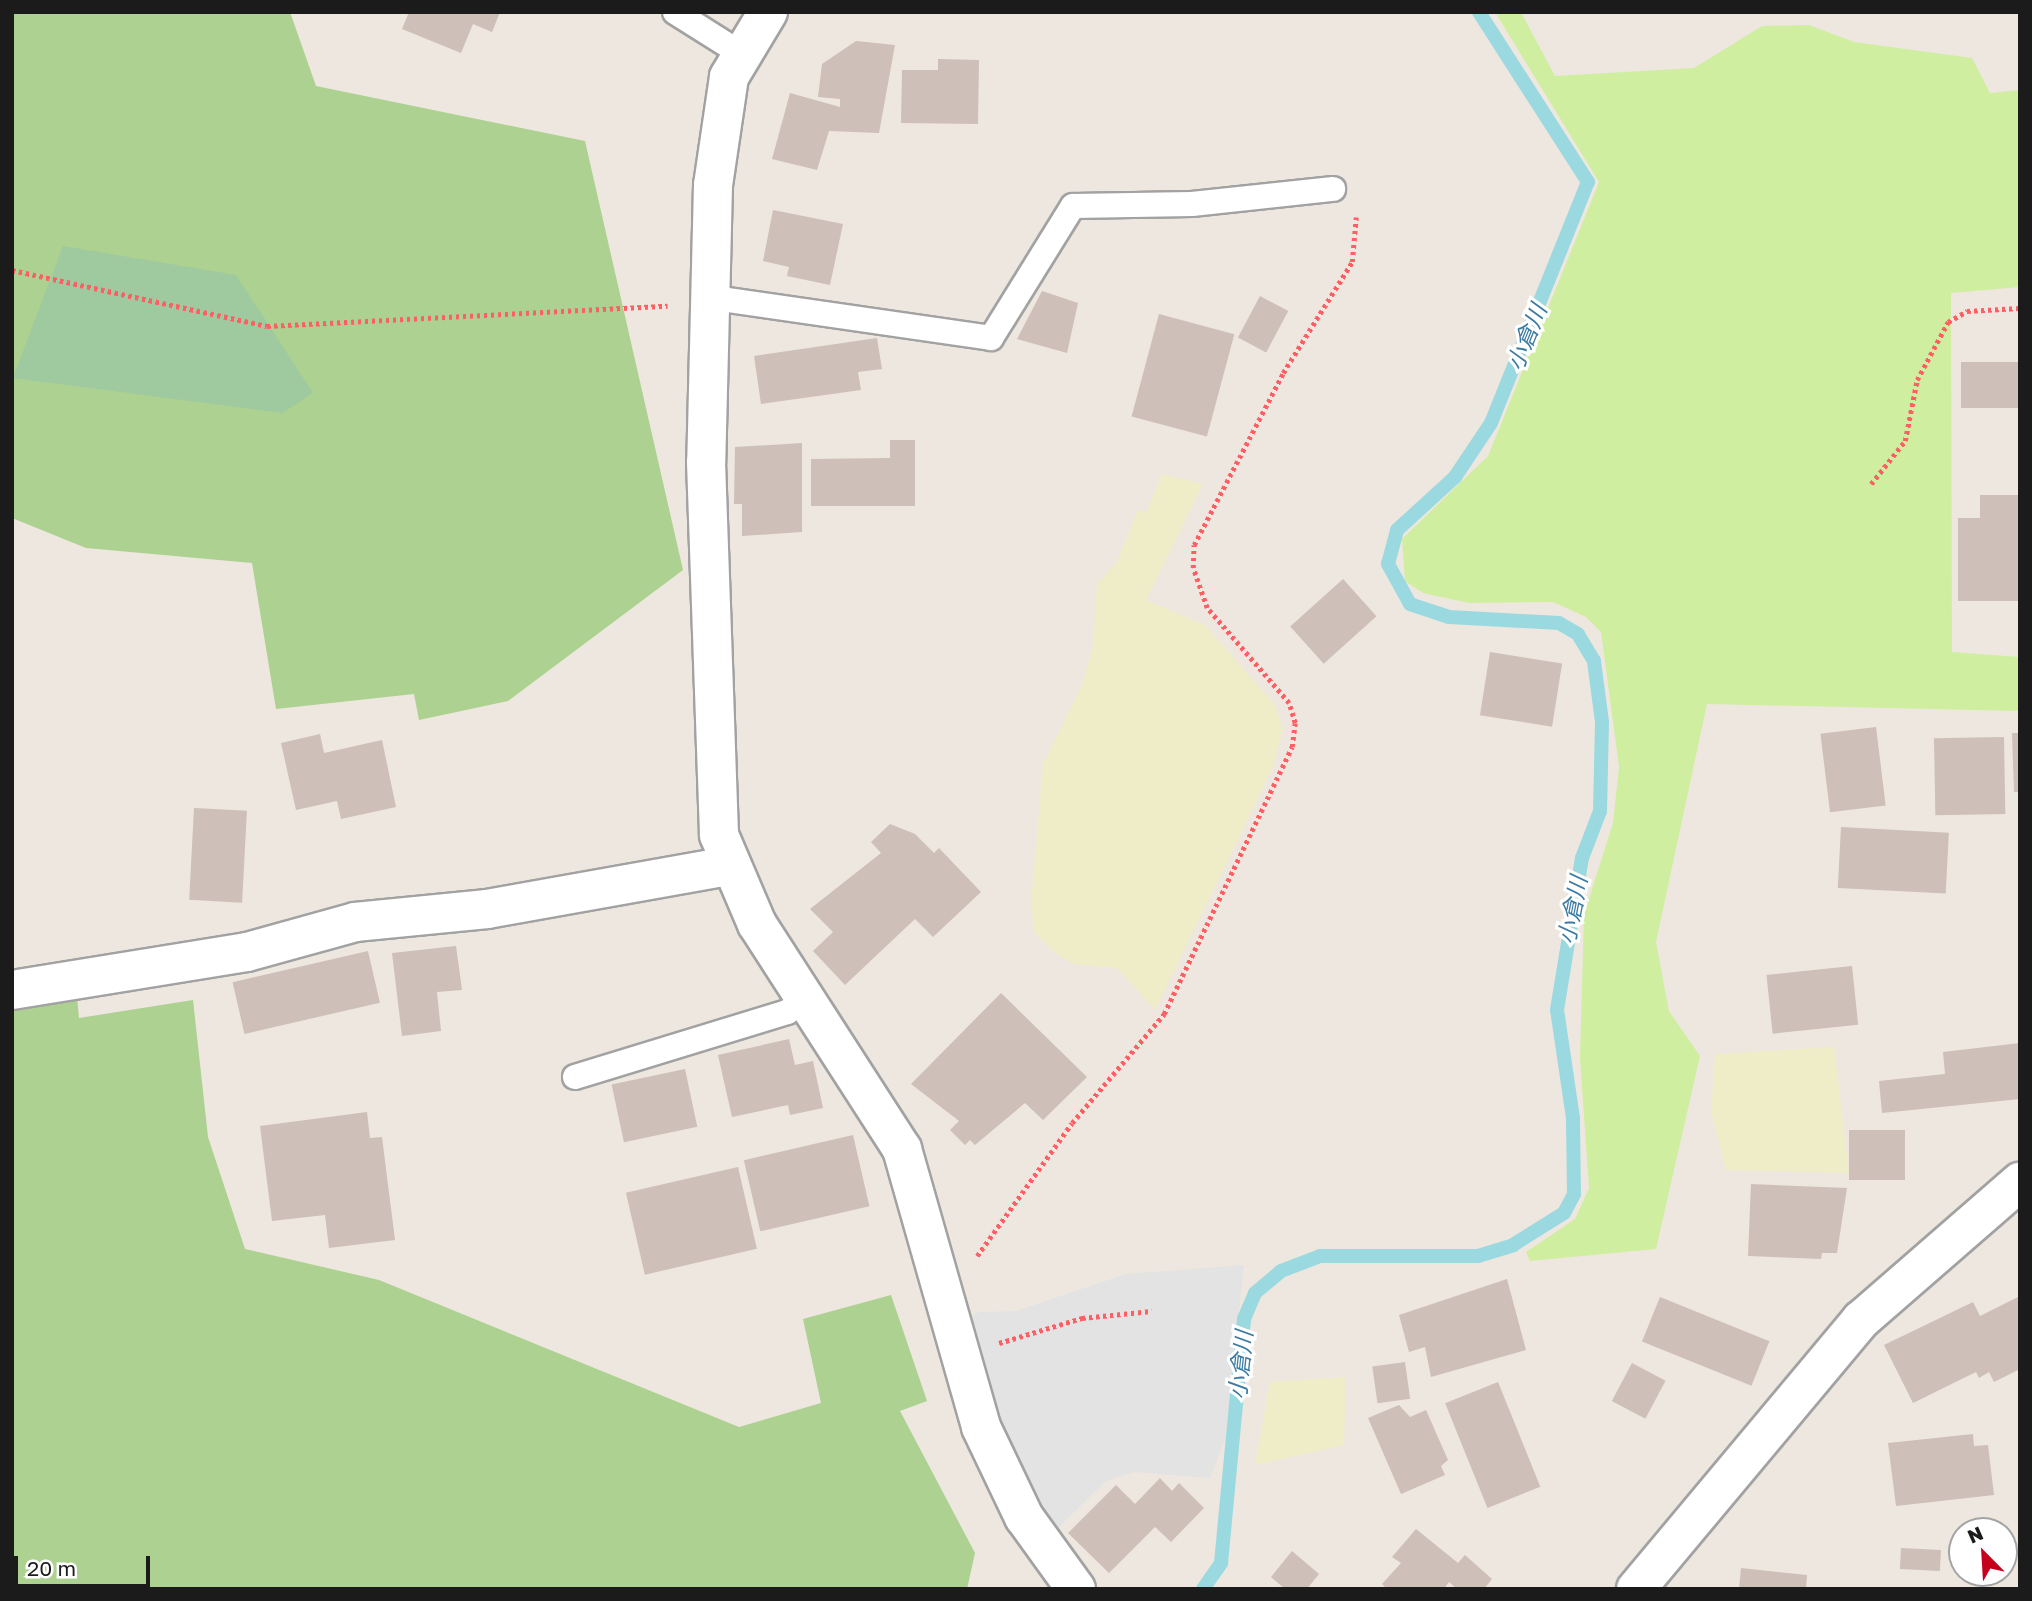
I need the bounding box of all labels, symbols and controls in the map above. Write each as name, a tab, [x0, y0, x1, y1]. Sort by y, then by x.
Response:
water label: 小倉川	[1500, 300, 1552, 374]
water label: 小倉川	[1552, 874, 1592, 946]
water label: 小倉川	[1223, 1329, 1257, 1401]
north arrow	[1948, 1517, 2018, 1587]
text: N	[1964, 1521, 1986, 1548]
scale bar	[18, 1542, 154, 1586]
text: 20 m	[27, 1555, 76, 1581]

